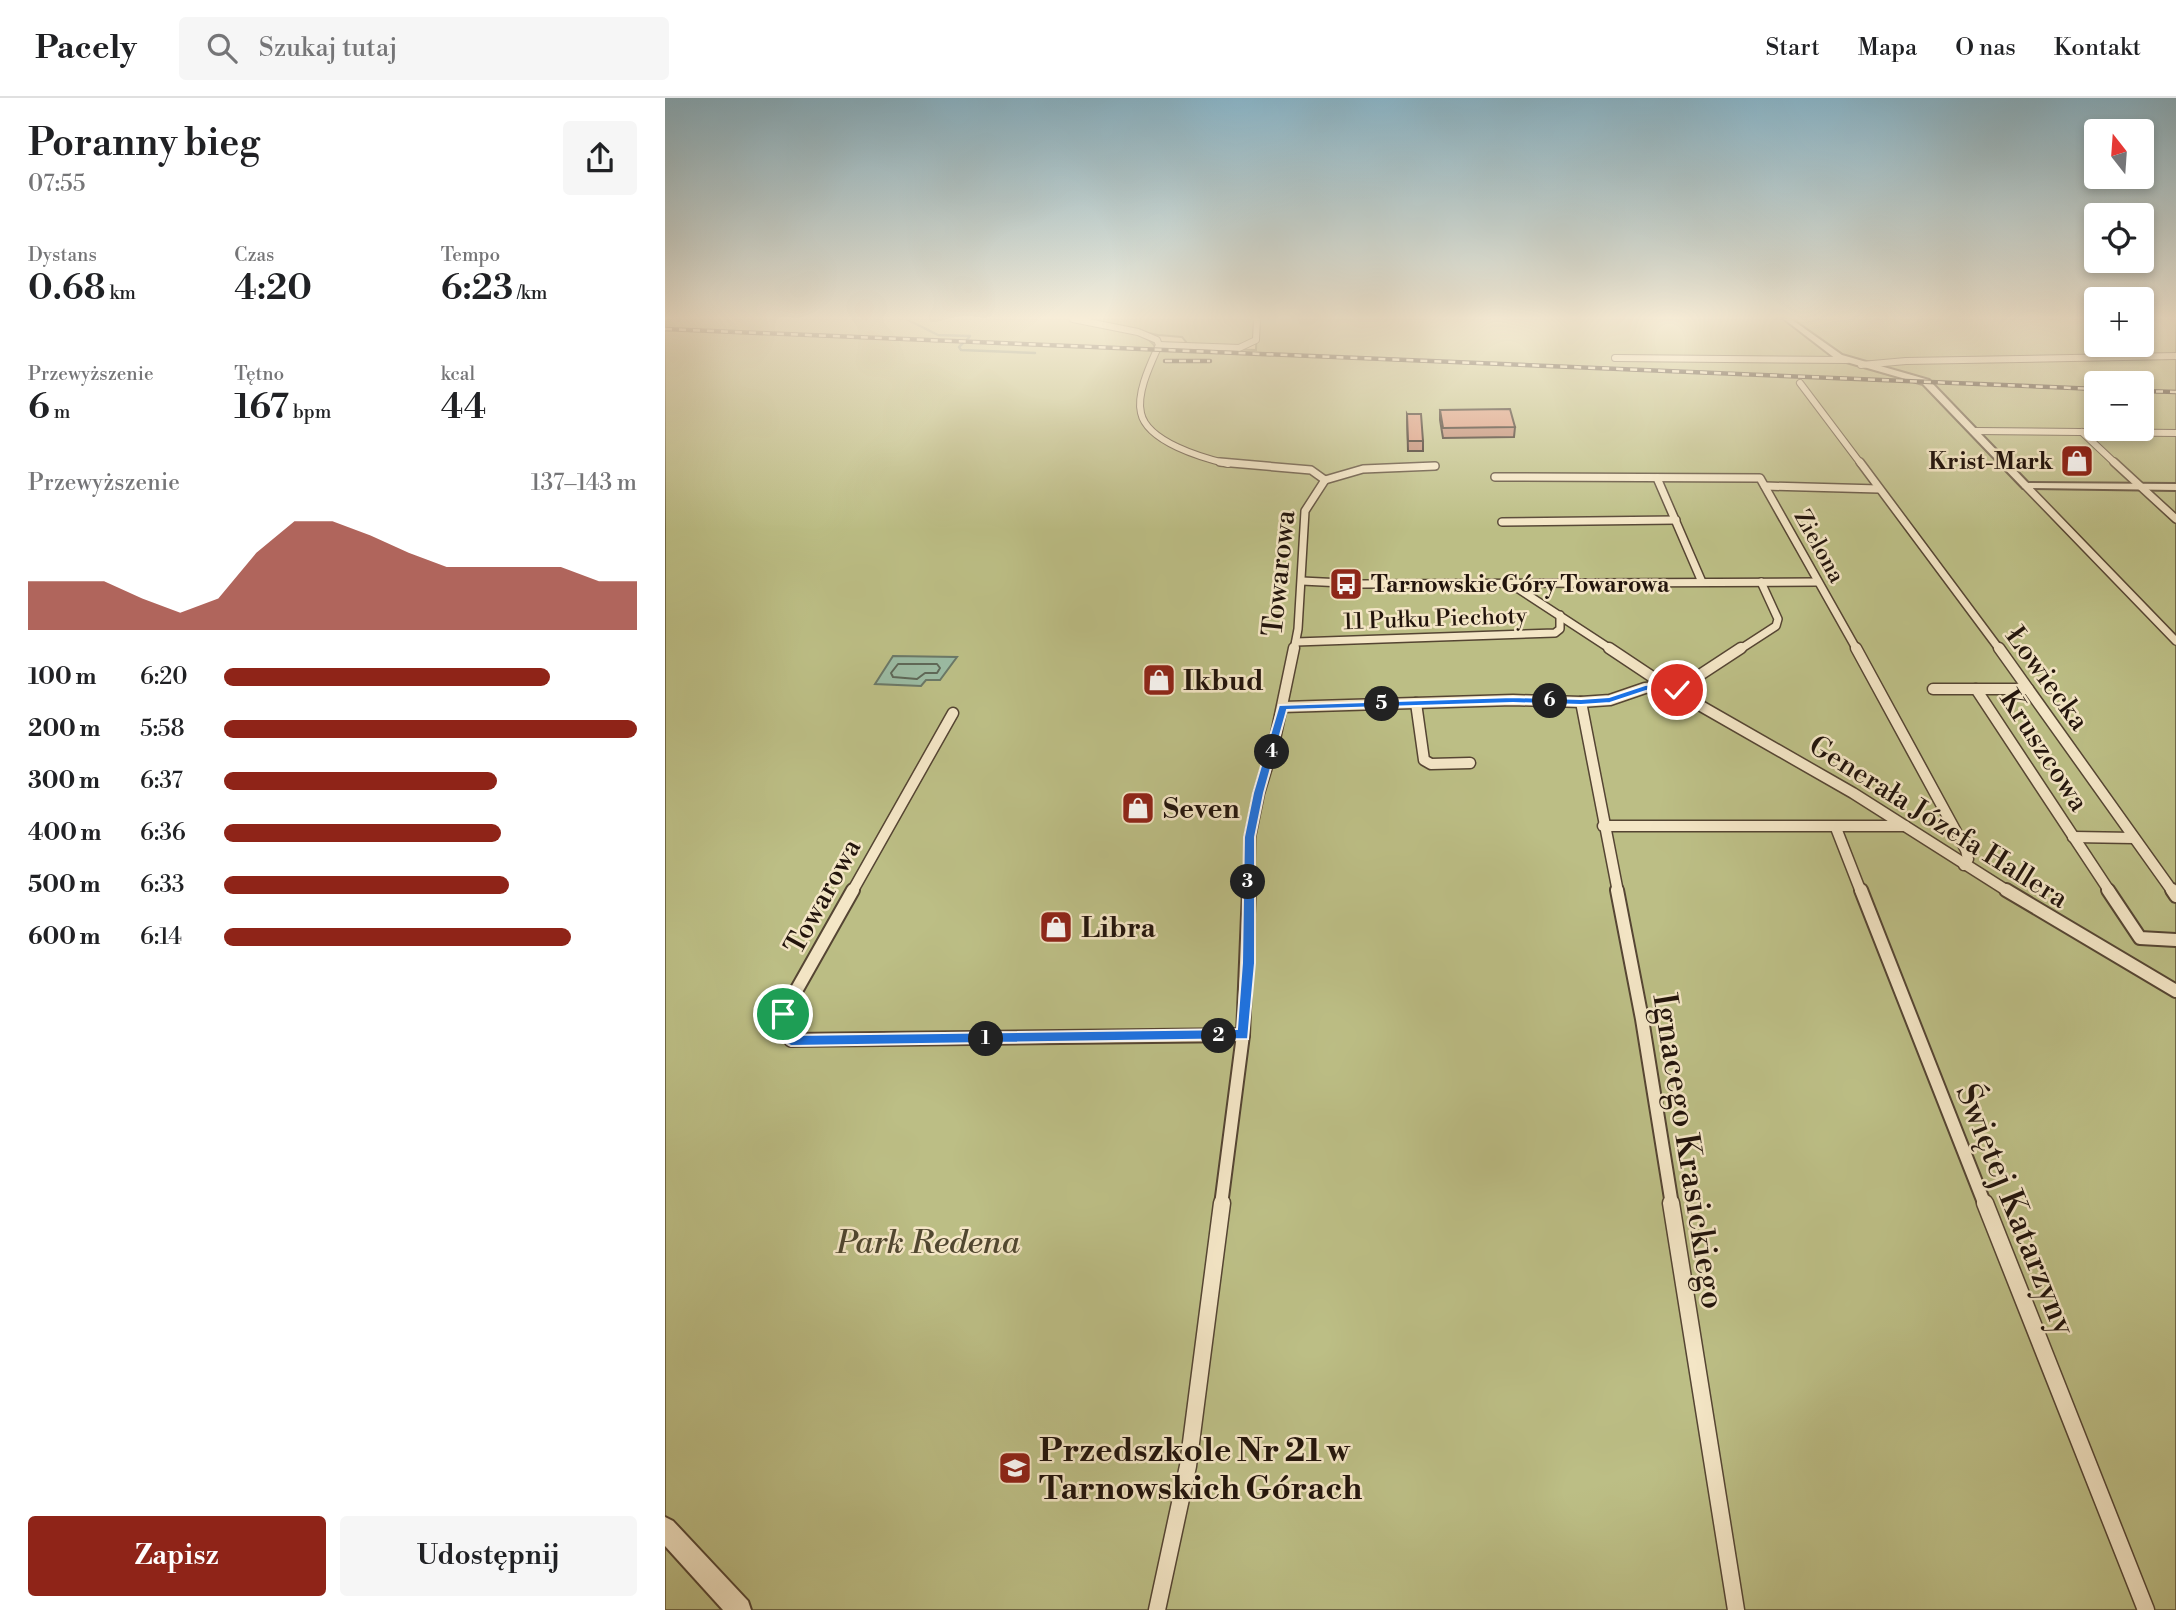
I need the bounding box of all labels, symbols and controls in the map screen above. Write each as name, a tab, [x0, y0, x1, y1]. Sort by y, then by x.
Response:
search box	[179, 17, 669, 80]
text: Pacely	[35, 28, 137, 69]
icon: search	[203, 29, 241, 67]
text: Szukaj tutaj	[259, 32, 397, 64]
text: Start	[1765, 33, 1820, 63]
text: Mapa	[1858, 33, 1917, 63]
text: O nas	[1955, 33, 2016, 63]
text: Kontakt	[2054, 33, 2141, 63]
north arrow	[2084, 119, 2154, 189]
map controls	[2084, 119, 2154, 441]
text: Poranny bieg	[28, 120, 260, 167]
button: share	[563, 121, 637, 195]
text: 07:55	[28, 170, 85, 198]
button: locate	[2084, 203, 2154, 273]
text: Dystans	[28, 243, 97, 267]
text: Czas	[234, 243, 274, 267]
text: Tempo	[441, 243, 500, 267]
text: 0.68	[28, 267, 106, 310]
text: 4:20	[234, 267, 312, 310]
text: 6:23	[441, 267, 513, 310]
text: km	[106, 281, 136, 305]
text: /km	[513, 281, 547, 305]
button: +	[2084, 287, 2154, 357]
text: Przewyższenie	[28, 362, 154, 386]
text: Tętno	[234, 362, 284, 386]
text: kcal	[441, 362, 475, 386]
button: −	[2084, 371, 2154, 441]
text: 6	[28, 386, 50, 429]
text: 167	[234, 386, 289, 429]
text: 44	[441, 386, 486, 429]
text: m	[50, 400, 70, 424]
text: bpm	[289, 400, 331, 424]
shop icon: Krist-Mark	[2058, 442, 2096, 480]
place label: Krist-Mark	[1928, 448, 2054, 476]
text: Przewyższenie	[28, 469, 180, 497]
text: 137–143 m	[531, 469, 637, 497]
street label: Zielona	[1788, 505, 1851, 588]
street label: Towarowa	[1255, 507, 1304, 638]
bus stop icon: Tarnowskie Góry Towarowa	[1327, 565, 1365, 603]
place label: Tarnowskie Góry Towarowa	[1371, 571, 1670, 599]
street label: 11 Pułku Piechoty	[1343, 602, 1528, 636]
street label: Łowiecka	[1997, 620, 2097, 738]
pin	[1647, 660, 1707, 720]
shop icon: Ikbud	[1140, 661, 1178, 699]
text: 100 m	[28, 663, 96, 691]
text: 6:20	[140, 663, 188, 691]
place label: Ikbud	[1183, 664, 1264, 699]
icon: check	[1658, 671, 1696, 709]
street label: Kruszcowa	[1991, 683, 2096, 819]
pin: 6	[1533, 684, 1568, 718]
pin: 5	[1365, 686, 1399, 722]
text: 6	[1544, 688, 1555, 712]
text: 5	[1376, 691, 1387, 715]
text: 200 m	[28, 715, 100, 743]
text: 5:58	[140, 715, 185, 743]
street label: Generała Józefa Hallera	[1802, 728, 2075, 917]
pin: 4	[1255, 734, 1289, 770]
text: 4	[1265, 739, 1278, 763]
text: 300 m	[28, 767, 100, 795]
text: 6:37	[140, 767, 183, 795]
shop icon: Seven	[1119, 789, 1157, 827]
place label: Seven	[1163, 792, 1240, 827]
text: 400 m	[28, 819, 101, 847]
text: 6:36	[140, 819, 186, 847]
street label: Towarowa	[777, 832, 870, 961]
pin: 3	[1231, 864, 1265, 900]
text: 3	[1242, 869, 1253, 893]
text: 500 m	[28, 871, 100, 899]
text: 6:33	[140, 871, 185, 899]
shop icon: Libra	[1037, 908, 1075, 946]
place label: Libra	[1081, 911, 1157, 946]
text: 600 m	[28, 923, 101, 951]
text: 6:14	[140, 923, 182, 951]
pin	[753, 984, 813, 1044]
street label: Ignacego Krasickiego	[1642, 991, 1733, 1312]
icon: arrive	[764, 995, 802, 1033]
pin: 2	[1201, 1018, 1237, 1054]
pin: 1	[969, 1021, 1003, 1056]
text: 2	[1213, 1023, 1224, 1047]
text: 1	[981, 1026, 990, 1050]
street label: Świętej Katarzyny	[1946, 1078, 2086, 1342]
park label: Park Redena	[835, 1223, 1020, 1264]
place label: Przedszkole Nr 21 w Tarnowskich Górach	[1039, 1431, 1362, 1510]
school or university icon: Przedszkole Nr 21 w Tarnowskich Górach	[996, 1449, 1034, 1487]
button: Zapisz	[28, 1516, 326, 1596]
button: Udostępnij	[340, 1516, 637, 1596]

